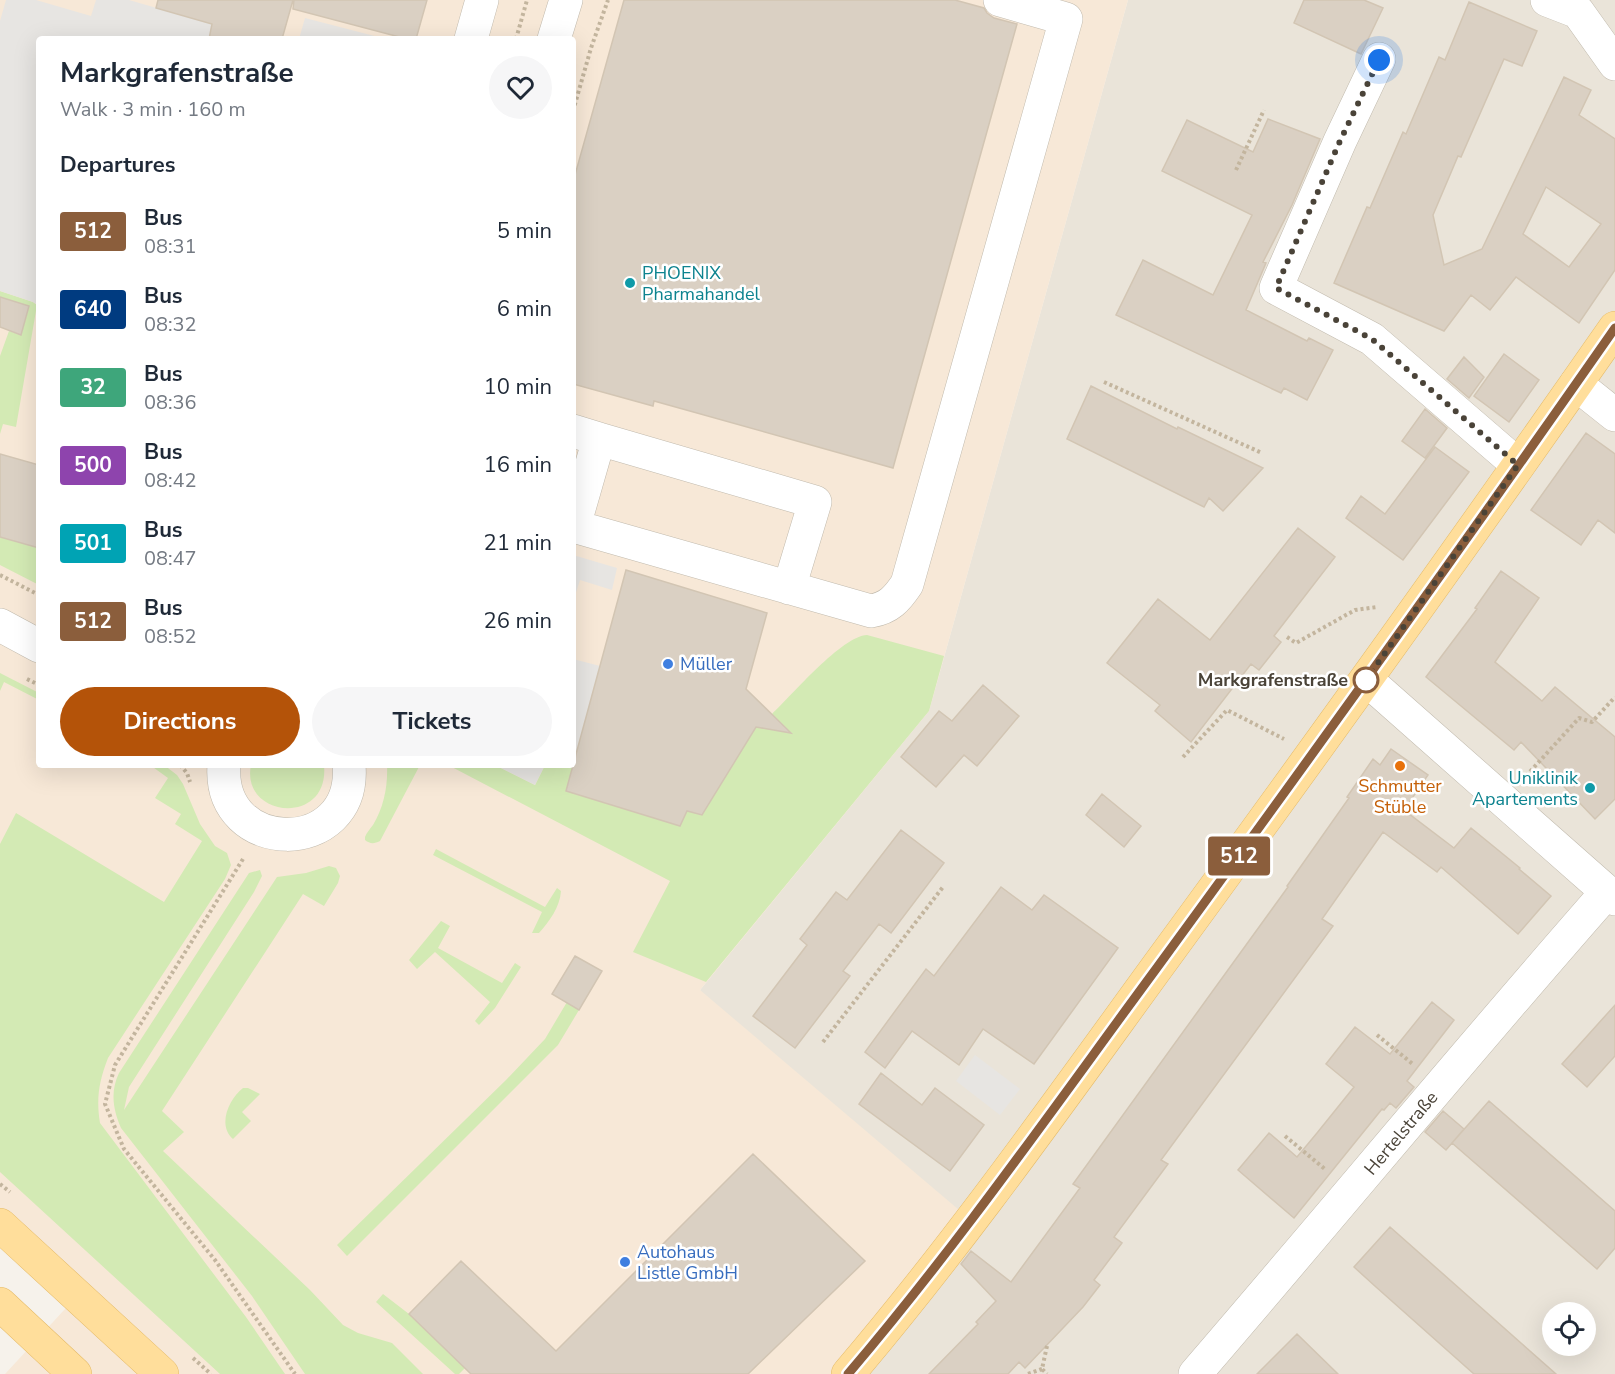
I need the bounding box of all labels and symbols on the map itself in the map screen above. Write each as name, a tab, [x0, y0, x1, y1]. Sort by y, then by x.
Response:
your location	[1364, 45, 1394, 75]
place label: PHOENIX Pharmahandel	[642, 261, 761, 306]
marker: PHOENIX Pharmahandel	[623, 276, 637, 290]
place label: Müller	[680, 652, 733, 676]
marker: Müller	[661, 657, 675, 671]
marker: Markgrafenstraße	[1353, 667, 1379, 693]
place label: Markgrafenstraße	[1198, 668, 1348, 692]
marker: Schmutter Stüble	[1393, 759, 1407, 773]
place label: Uniklinik Apartements	[1472, 766, 1579, 811]
place label: Schmutter Stüble	[1358, 774, 1442, 819]
marker: Uniklinik Apartements	[1583, 781, 1597, 795]
line badge: 512	[1204, 836, 1274, 876]
street label: Hertelstraße	[1359, 1086, 1443, 1180]
place label: Autohaus Listle GmbH	[637, 1240, 738, 1285]
marker: Autohaus Listle GmbH	[618, 1255, 632, 1269]

